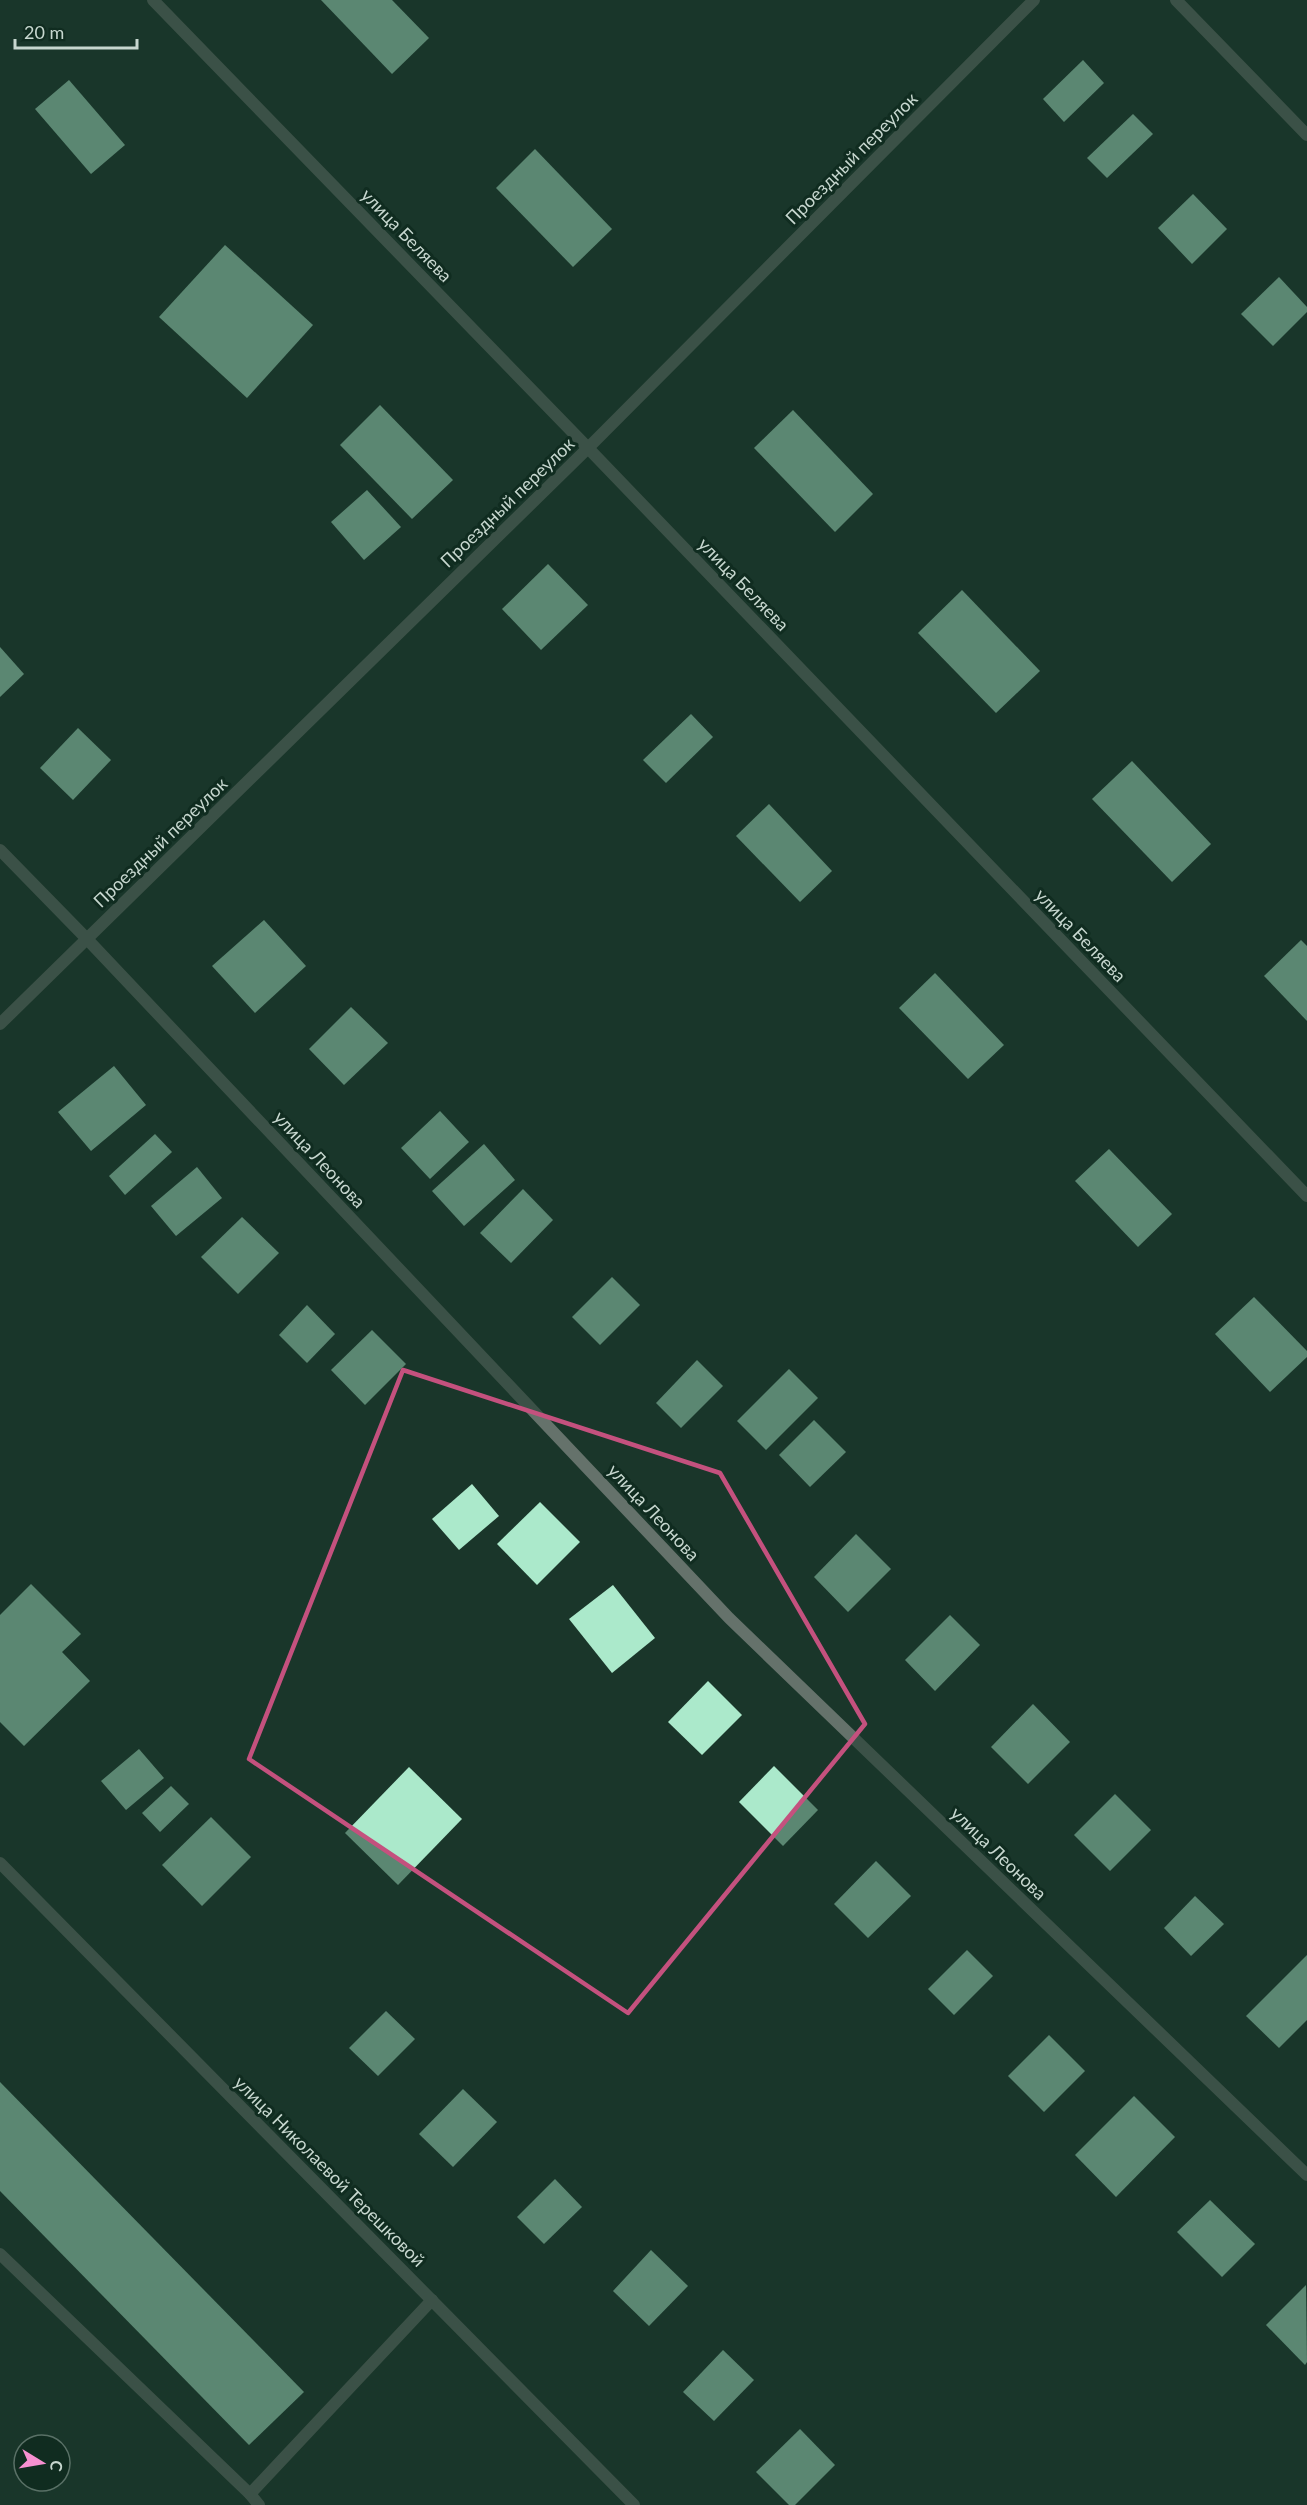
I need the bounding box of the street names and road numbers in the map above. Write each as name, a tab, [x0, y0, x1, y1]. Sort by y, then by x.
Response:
street label: Проездный переулок	[780, 87, 922, 229]
street label: улица Беляева	[357, 184, 457, 286]
street label: Проездный переулок	[435, 432, 579, 572]
street label: улица Беляева	[694, 533, 794, 635]
street label: Проездный переулок	[88, 772, 232, 912]
street label: улица Беляева	[1031, 884, 1131, 986]
street label: улица Леонова	[270, 1106, 370, 1212]
street label: улица Леонова	[604, 1459, 704, 1565]
street label: улица Леонова	[947, 1802, 1051, 1904]
street label: улица Николаевой Терешковой	[230, 2071, 430, 2271]

